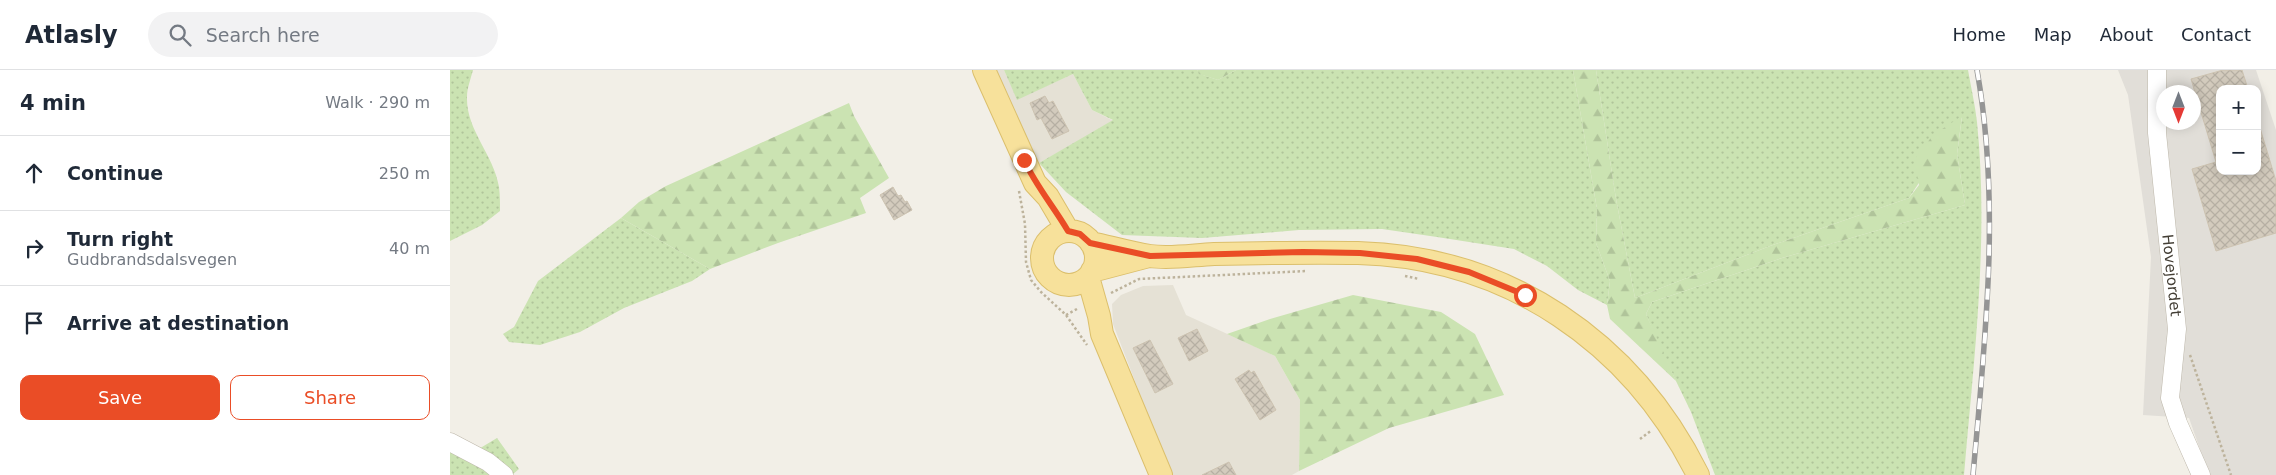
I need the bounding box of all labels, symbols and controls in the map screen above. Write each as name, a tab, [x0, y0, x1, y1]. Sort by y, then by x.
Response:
search box	[148, 12, 498, 57]
text: Atlasly	[25, 21, 118, 49]
icon: search	[166, 21, 194, 49]
text: Search here	[206, 24, 320, 46]
text: Home	[1953, 24, 2006, 45]
text: Map	[2034, 24, 2072, 45]
text: About	[2100, 24, 2153, 45]
text: Contact	[2181, 24, 2251, 45]
north arrow	[2156, 85, 2201, 130]
map controls	[2216, 85, 2261, 175]
button: +	[2216, 85, 2261, 130]
text: 4 min	[20, 91, 86, 115]
text: Walk · 290 m	[325, 93, 430, 112]
button: −	[2216, 130, 2261, 175]
route end	[1013, 149, 1036, 172]
icon: ahead	[20, 159, 48, 187]
text: Continue	[67, 162, 163, 184]
text: 250 m	[379, 164, 430, 183]
text: Turn right	[67, 228, 173, 250]
street label: Hovejordet	[2158, 233, 2185, 317]
icon: right	[20, 234, 48, 262]
text: 40 m	[389, 239, 430, 258]
text: Gudbrandsdalsvegen	[67, 250, 237, 269]
route start	[1514, 284, 1537, 307]
icon: arrive	[20, 309, 48, 337]
text: Arrive at destination	[67, 312, 289, 334]
button: Save	[20, 375, 220, 420]
button: Share	[230, 375, 430, 420]

